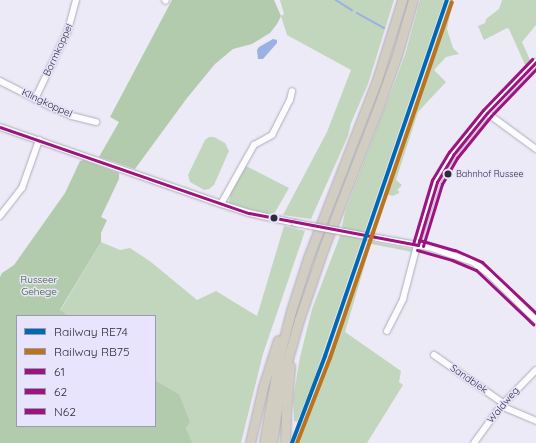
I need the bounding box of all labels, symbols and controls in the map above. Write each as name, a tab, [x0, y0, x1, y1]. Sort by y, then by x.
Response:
street label: Bormkoppel	[41, 22, 75, 78]
street label: Klingkoppel	[20, 86, 74, 120]
marker: Bahnhof Russee	[443, 169, 453, 179]
place label: Bahnhof Russee	[456, 169, 524, 179]
unlabelled marker	[269, 213, 279, 223]
park label: Russeer Gehege	[21, 273, 57, 296]
legend	[16, 315, 156, 427]
text: Railway RE74	[54, 324, 128, 339]
text: Railway RB75	[54, 344, 130, 359]
street label: Sandblek	[448, 362, 490, 396]
text: 61	[54, 364, 65, 379]
text: 62	[54, 384, 67, 399]
street label: Waldweg	[485, 385, 521, 425]
text: N62	[54, 404, 76, 419]

